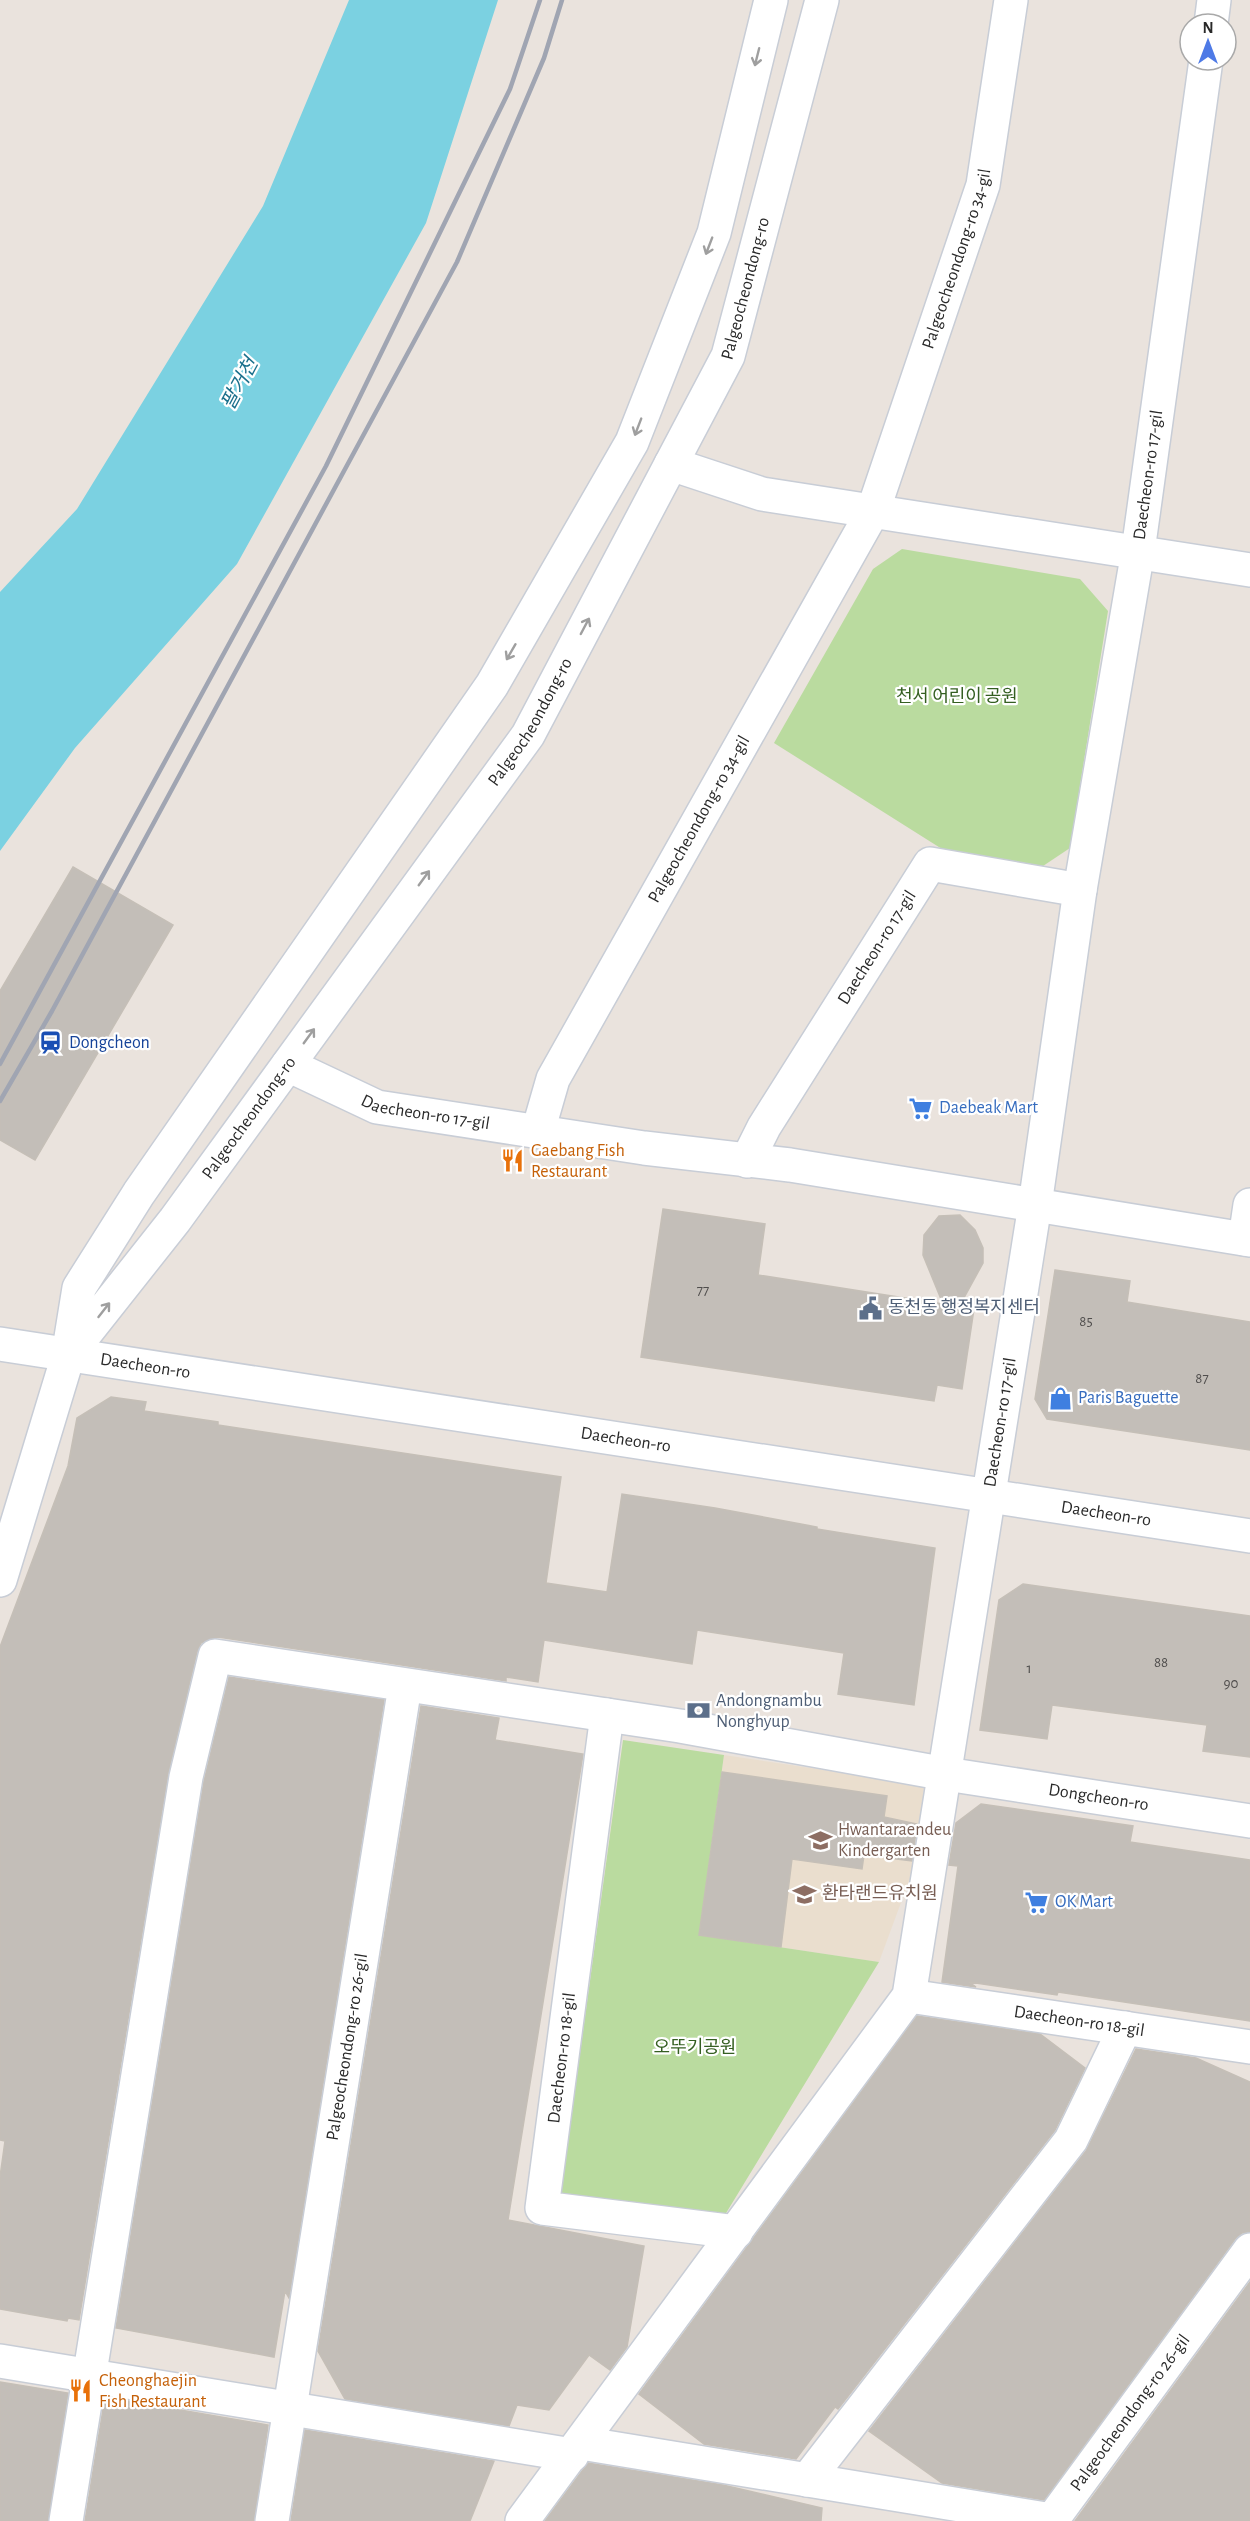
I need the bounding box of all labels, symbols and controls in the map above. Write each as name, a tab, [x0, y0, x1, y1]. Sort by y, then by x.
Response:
north arrow	[1178, 12, 1238, 72]
text: N	[1202, 20, 1214, 36]
one-way arrow	[751, 47, 763, 66]
street label: Palgeocheondong-ro 34-gil	[919, 168, 994, 351]
street label: Palgeocheondong-ro	[718, 215, 773, 362]
one-way arrow	[703, 236, 714, 254]
water label: 팔거천	[217, 352, 263, 413]
street label: Daecheon-ro 17-gil	[1131, 409, 1166, 541]
one-way arrow	[632, 417, 643, 436]
one-way arrow	[580, 618, 591, 636]
one-way arrow	[505, 643, 517, 660]
street label: Palgeocheondong-ro	[485, 655, 576, 790]
park label: 천서 어린이 공원	[896, 686, 1018, 706]
street label: Palgeocheondong-ro 34-gil	[645, 733, 753, 906]
one-way arrow	[417, 871, 430, 887]
street label: Daecheon-ro 17-gil	[835, 888, 920, 1008]
one-way arrow	[303, 1029, 315, 1045]
station icon: Dongcheon	[38, 1030, 64, 1056]
place label: Dongcheon	[69, 1034, 150, 1052]
street label: Palgeocheondong-ro	[199, 1053, 300, 1183]
street label: Daecheon-ro 17-gil	[358, 1092, 491, 1133]
supermarket icon: Daebeak Mart	[908, 1095, 934, 1121]
place label: Daebeak Mart	[939, 1099, 1038, 1117]
place label: Gaebang Fish Restaurant	[531, 1142, 625, 1181]
restaurant icon: Gaebang Fish Restaurant	[500, 1148, 526, 1174]
house number: 77	[697, 1283, 709, 1298]
public building icon: 동천동 행정복지센터	[857, 1295, 883, 1321]
place label: 동천동 행정복지센터	[888, 1297, 1040, 1317]
one-way arrow	[97, 1302, 110, 1318]
house number: 85	[1079, 1314, 1093, 1329]
street label: Daecheon-ro	[99, 1351, 192, 1382]
street label: Daecheon-ro 17-gil	[981, 1356, 1020, 1488]
house number: 87	[1195, 1371, 1209, 1386]
shop icon: Paris Baguette	[1047, 1385, 1073, 1411]
place label: Paris Baguette	[1078, 1389, 1179, 1407]
street label: Daecheon-ro	[579, 1424, 672, 1456]
street label: Daecheon-ro	[1060, 1498, 1153, 1530]
house number: 88	[1154, 1655, 1168, 1670]
house number: 1	[1026, 1661, 1032, 1676]
house number: 90	[1224, 1676, 1239, 1691]
place label: Andongnambu Nonghyup	[716, 1692, 822, 1731]
bank icon: Andongnambu Nonghyup	[685, 1698, 711, 1724]
street label: Dongcheon-ro	[1047, 1781, 1150, 1814]
place label: Hwantaraendeu Kindergarten	[838, 1821, 951, 1860]
school or university icon: Hwantaraendeu Kindergarten	[807, 1827, 833, 1853]
school or university icon: 환타랜드유치원	[791, 1881, 817, 1907]
place label: 환타랜드유치원	[822, 1883, 938, 1903]
supermarket icon: OK Mart	[1024, 1889, 1050, 1915]
place label: OK Mart	[1055, 1893, 1113, 1911]
street label: Palgeocheondong-ro 26-gil	[324, 1952, 371, 2142]
street label: Daecheon-ro 18-gil	[545, 1992, 579, 2124]
street label: Daecheon-ro 18-gil	[1013, 2003, 1146, 2040]
park label: 오뚜기공원	[654, 2037, 736, 2057]
street label: Palgeocheondong-ro 26-gil	[1067, 2331, 1194, 2495]
place label: Cheonghaejin Fish Restaurant	[99, 2372, 207, 2411]
restaurant icon: Cheonghaejin Fish Restaurant	[68, 2378, 94, 2404]

